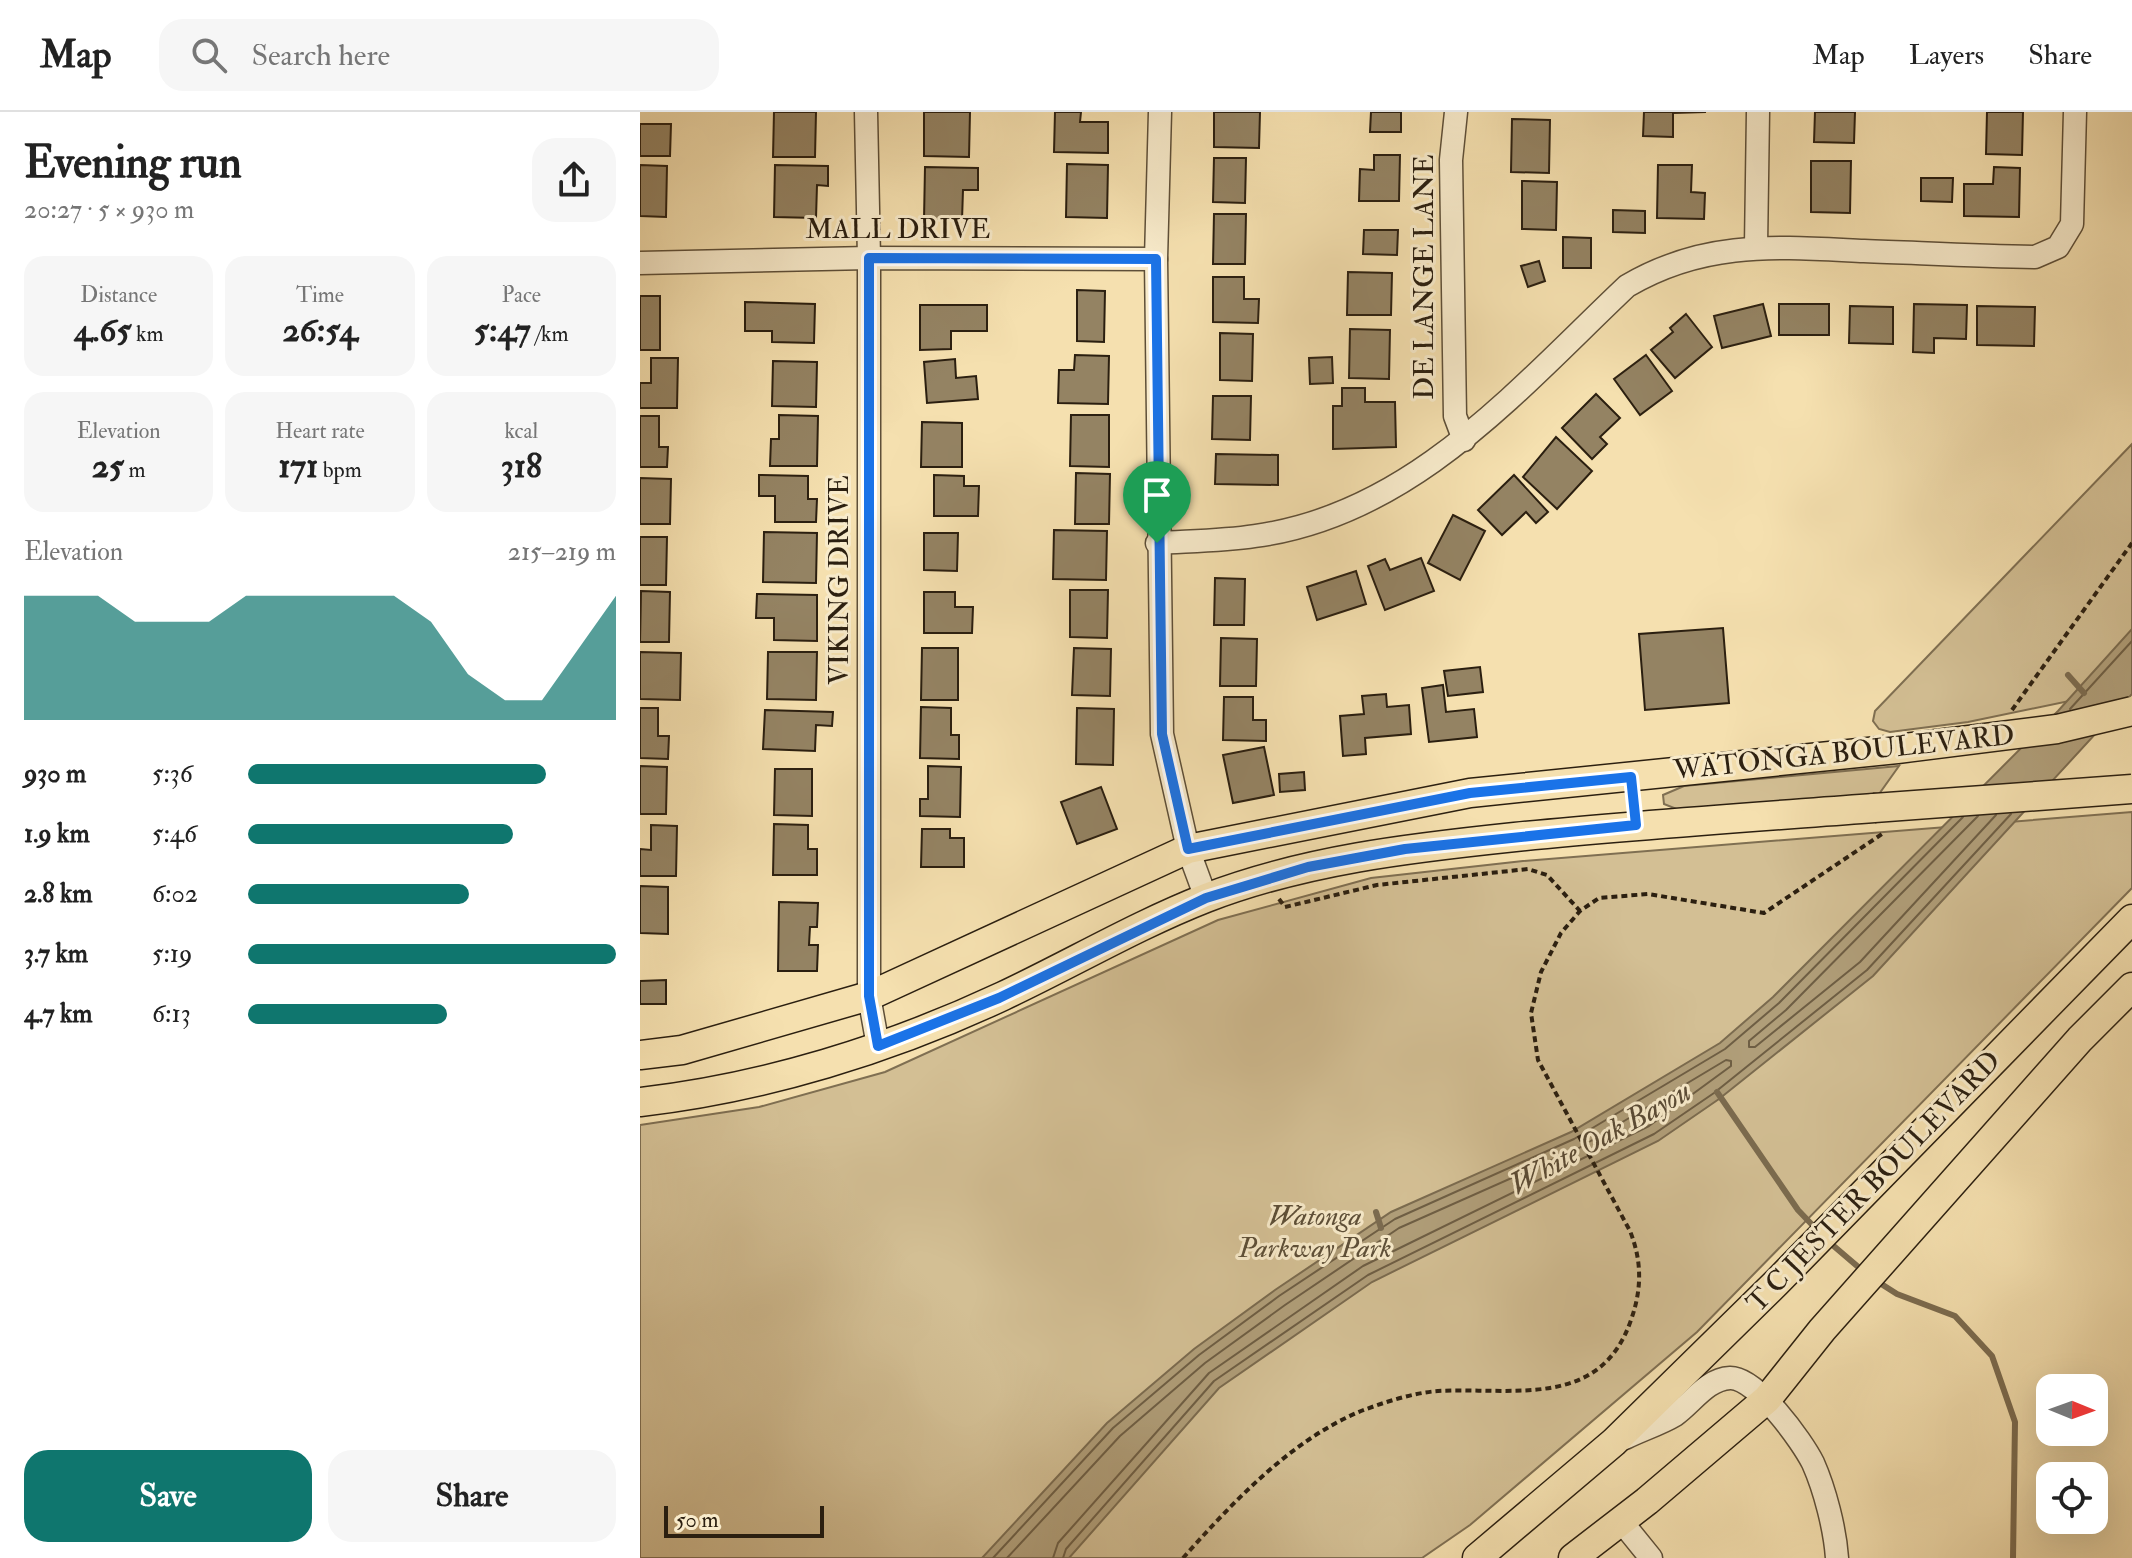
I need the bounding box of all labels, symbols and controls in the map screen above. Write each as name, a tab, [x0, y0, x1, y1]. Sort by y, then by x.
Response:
search box	[159, 19, 719, 91]
text: Map	[40, 31, 111, 79]
icon: search	[187, 33, 231, 77]
text: Search here	[251, 37, 390, 74]
text: Map	[1812, 38, 1865, 73]
text: Layers	[1909, 38, 1984, 73]
text: Share	[2028, 38, 2092, 73]
text: Evening run	[24, 136, 242, 191]
button: share	[532, 138, 616, 222]
street label: DE LANGE LANE	[1407, 154, 1442, 400]
text: 20:27 · 5 × 930 m	[24, 194, 194, 226]
street label: MALL DRIVE	[805, 212, 991, 247]
text: Distance	[80, 281, 157, 309]
text: Time	[296, 281, 344, 309]
text: Pace	[502, 281, 541, 309]
text: 4.65	[74, 309, 131, 352]
text: 26:54	[282, 309, 358, 352]
text: 5:47	[474, 309, 531, 352]
text: km	[131, 320, 164, 348]
text: /km	[531, 320, 569, 348]
text: Elevation	[77, 417, 161, 445]
text: Heart rate	[275, 417, 365, 445]
text: kcal	[504, 417, 538, 445]
text: 25	[92, 445, 124, 488]
text: 171	[278, 445, 318, 488]
text: 318	[501, 445, 542, 488]
text: m	[124, 456, 146, 484]
text: bpm	[318, 456, 362, 484]
pin	[1123, 461, 1191, 543]
icon: arrive	[1135, 473, 1179, 517]
street label: VIKING DRIVE	[822, 475, 857, 685]
text: Elevation	[24, 536, 123, 568]
text: 215–219 m	[508, 536, 616, 568]
street label: WATONGA BOULEVARD	[1671, 718, 2016, 788]
text: 930 m	[24, 758, 86, 790]
text: 5:36	[152, 758, 193, 790]
text: 1.9 km	[24, 818, 90, 850]
text: 5:46	[152, 818, 197, 850]
text: 2.8 km	[24, 878, 92, 910]
text: 6:02	[152, 878, 198, 910]
text: 3.7 km	[24, 938, 88, 970]
text: 5:19	[152, 938, 192, 970]
text: 4.7 km	[24, 998, 93, 1030]
text: 6:13	[152, 998, 191, 1030]
street label: T C JESTER BOULEVARD	[1740, 1044, 2008, 1320]
water label: White Oak Bayou	[1503, 1073, 1697, 1203]
park label: Watonga Parkway Park	[1237, 1199, 1392, 1266]
north arrow	[2036, 1374, 2108, 1446]
map controls	[2036, 1374, 2108, 1534]
button: Save	[24, 1450, 312, 1542]
button: Share	[328, 1450, 616, 1542]
button: locate	[2036, 1462, 2108, 1534]
scale bar	[664, 1502, 824, 1538]
text: 50 m	[676, 1506, 718, 1534]

